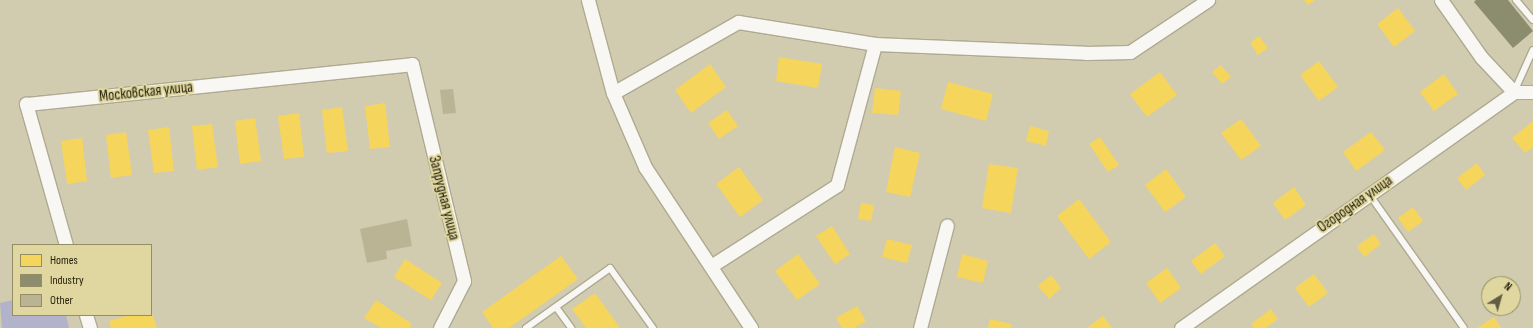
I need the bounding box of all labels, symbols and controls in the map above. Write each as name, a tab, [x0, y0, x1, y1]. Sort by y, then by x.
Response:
street label: Московская улица	[98, 78, 194, 106]
street label: Запрудная улица	[425, 154, 463, 242]
street label: Огородная улица	[1314, 172, 1396, 236]
legend	[12, 244, 152, 316]
text: Homes	[50, 253, 78, 268]
text: Industry	[50, 273, 84, 288]
north arrow	[1481, 276, 1521, 316]
text: N	[1502, 280, 1514, 294]
text: Other	[50, 293, 73, 308]

